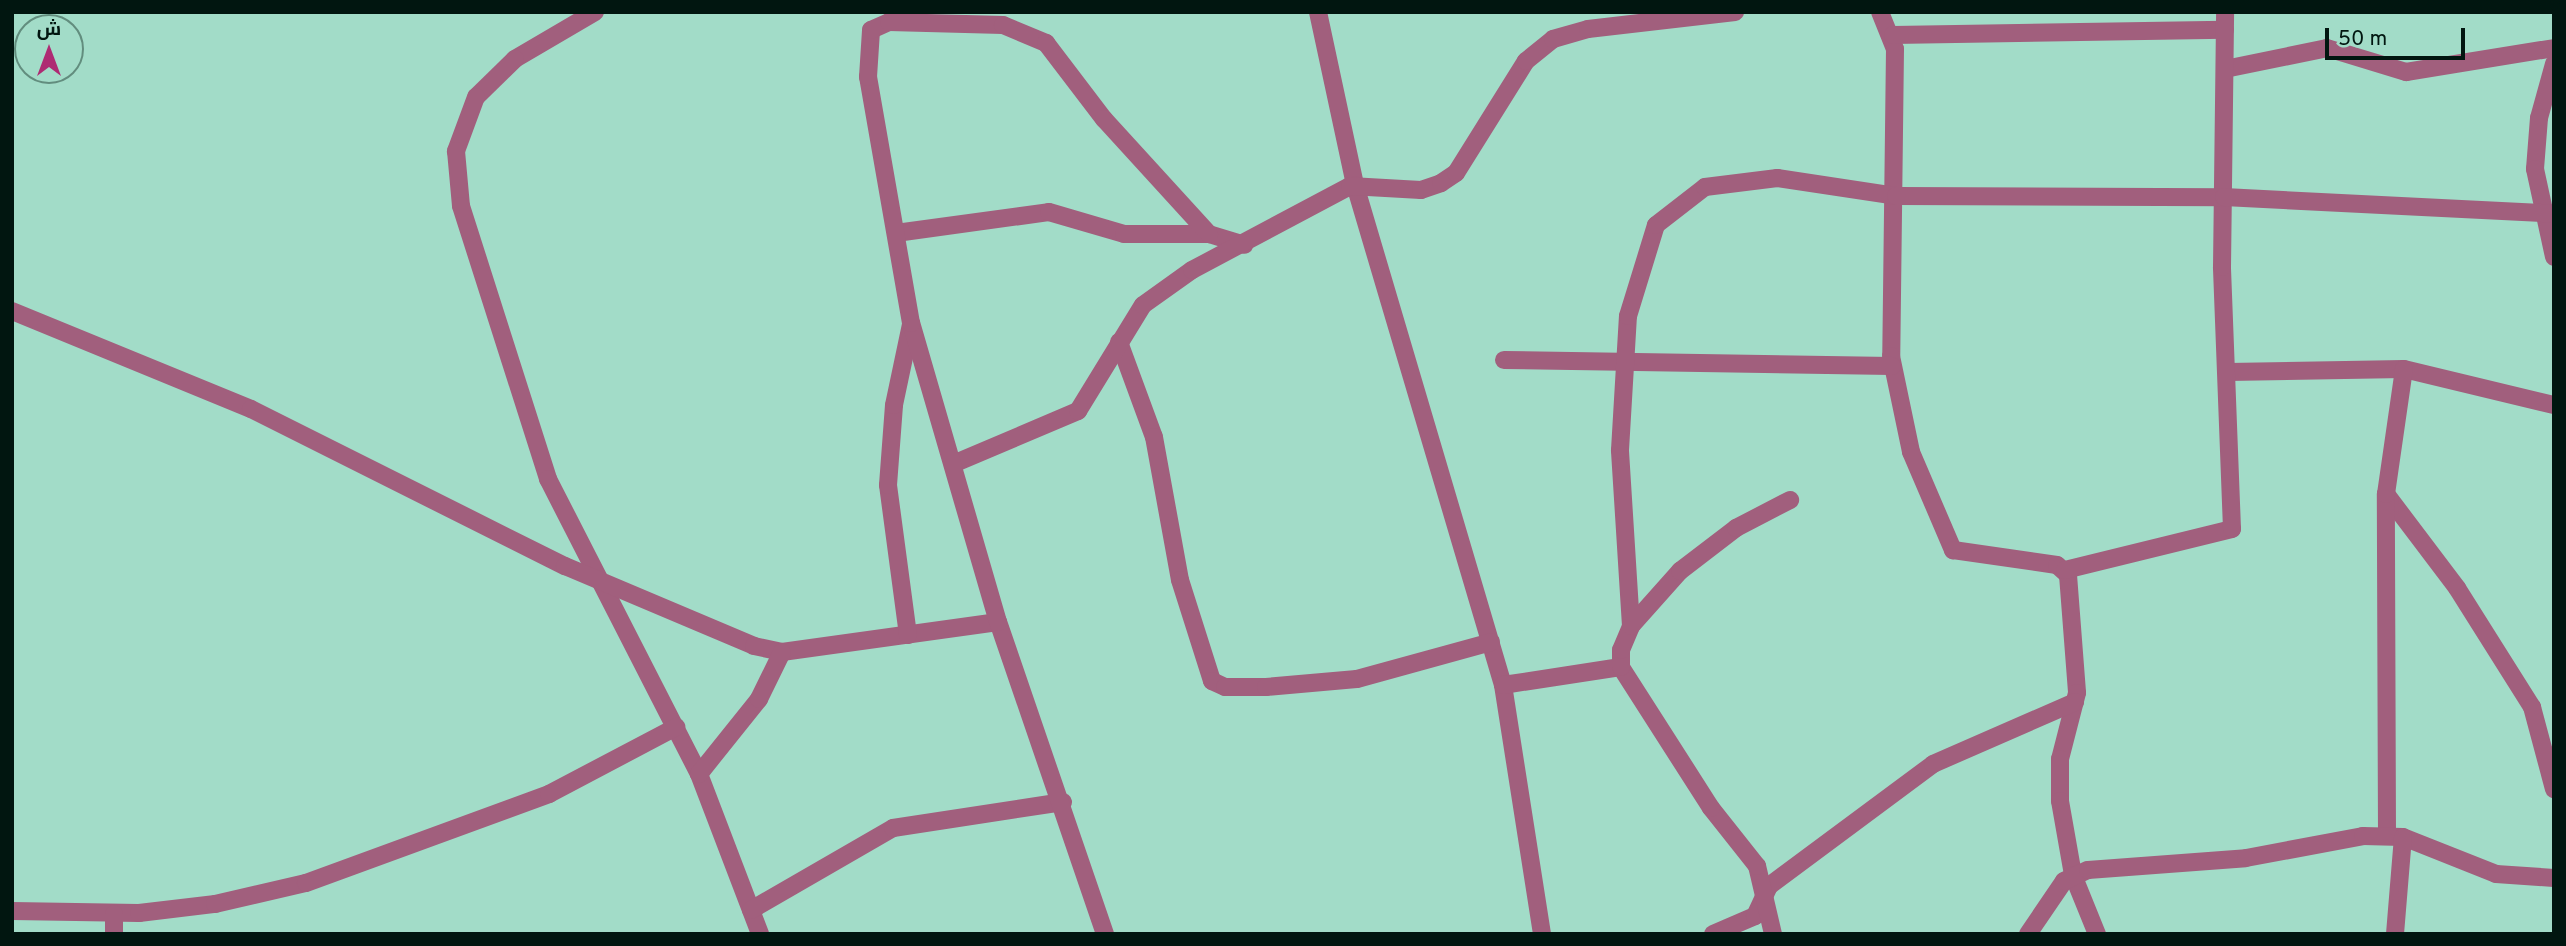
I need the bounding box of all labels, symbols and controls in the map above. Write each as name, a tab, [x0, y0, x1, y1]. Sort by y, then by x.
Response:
north arrow	[14, 14, 84, 84]
scale bar	[2328, 14, 2468, 58]
text: ش	[37, 18, 61, 42]
text: 50 m	[2338, 26, 2387, 53]

